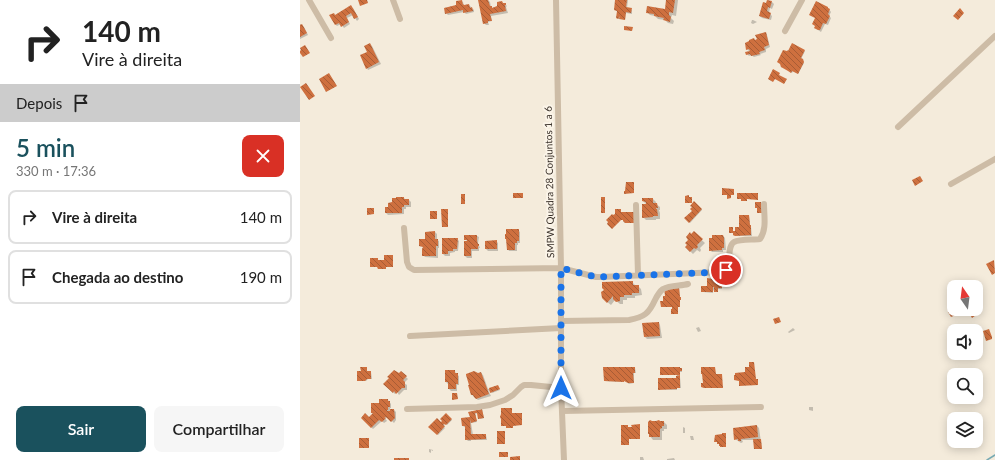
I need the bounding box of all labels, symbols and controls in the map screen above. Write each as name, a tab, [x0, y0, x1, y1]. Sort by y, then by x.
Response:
text: 140 m	[82, 14, 161, 48]
icon: right	[16, 16, 68, 68]
text: Vire à direita	[82, 48, 182, 70]
icon: arrive	[70, 92, 92, 114]
text: Depois	[16, 94, 62, 112]
street label: SMPW Quadra 28 Conjuntos 1 a 6	[542, 106, 556, 258]
text: 5 min	[16, 133, 75, 162]
button: close	[242, 135, 284, 177]
text: 330 m · 17:36	[16, 163, 96, 179]
icon: right	[18, 206, 40, 228]
text: Vire à direita	[52, 208, 137, 226]
text: 140 m	[240, 208, 282, 226]
pin	[709, 253, 743, 287]
icon: arrive	[715, 259, 737, 281]
icon: arrive	[18, 266, 40, 288]
text: Chegada ao destino	[52, 268, 183, 286]
text: 190 m	[240, 268, 282, 286]
north arrow	[947, 280, 983, 316]
map controls	[947, 280, 983, 448]
button: sound	[947, 324, 983, 360]
position arrow	[540, 367, 582, 409]
button: search	[947, 368, 983, 404]
button: Sair	[16, 406, 146, 452]
button: Compartilhar	[154, 406, 284, 452]
button: layers	[947, 412, 983, 448]

